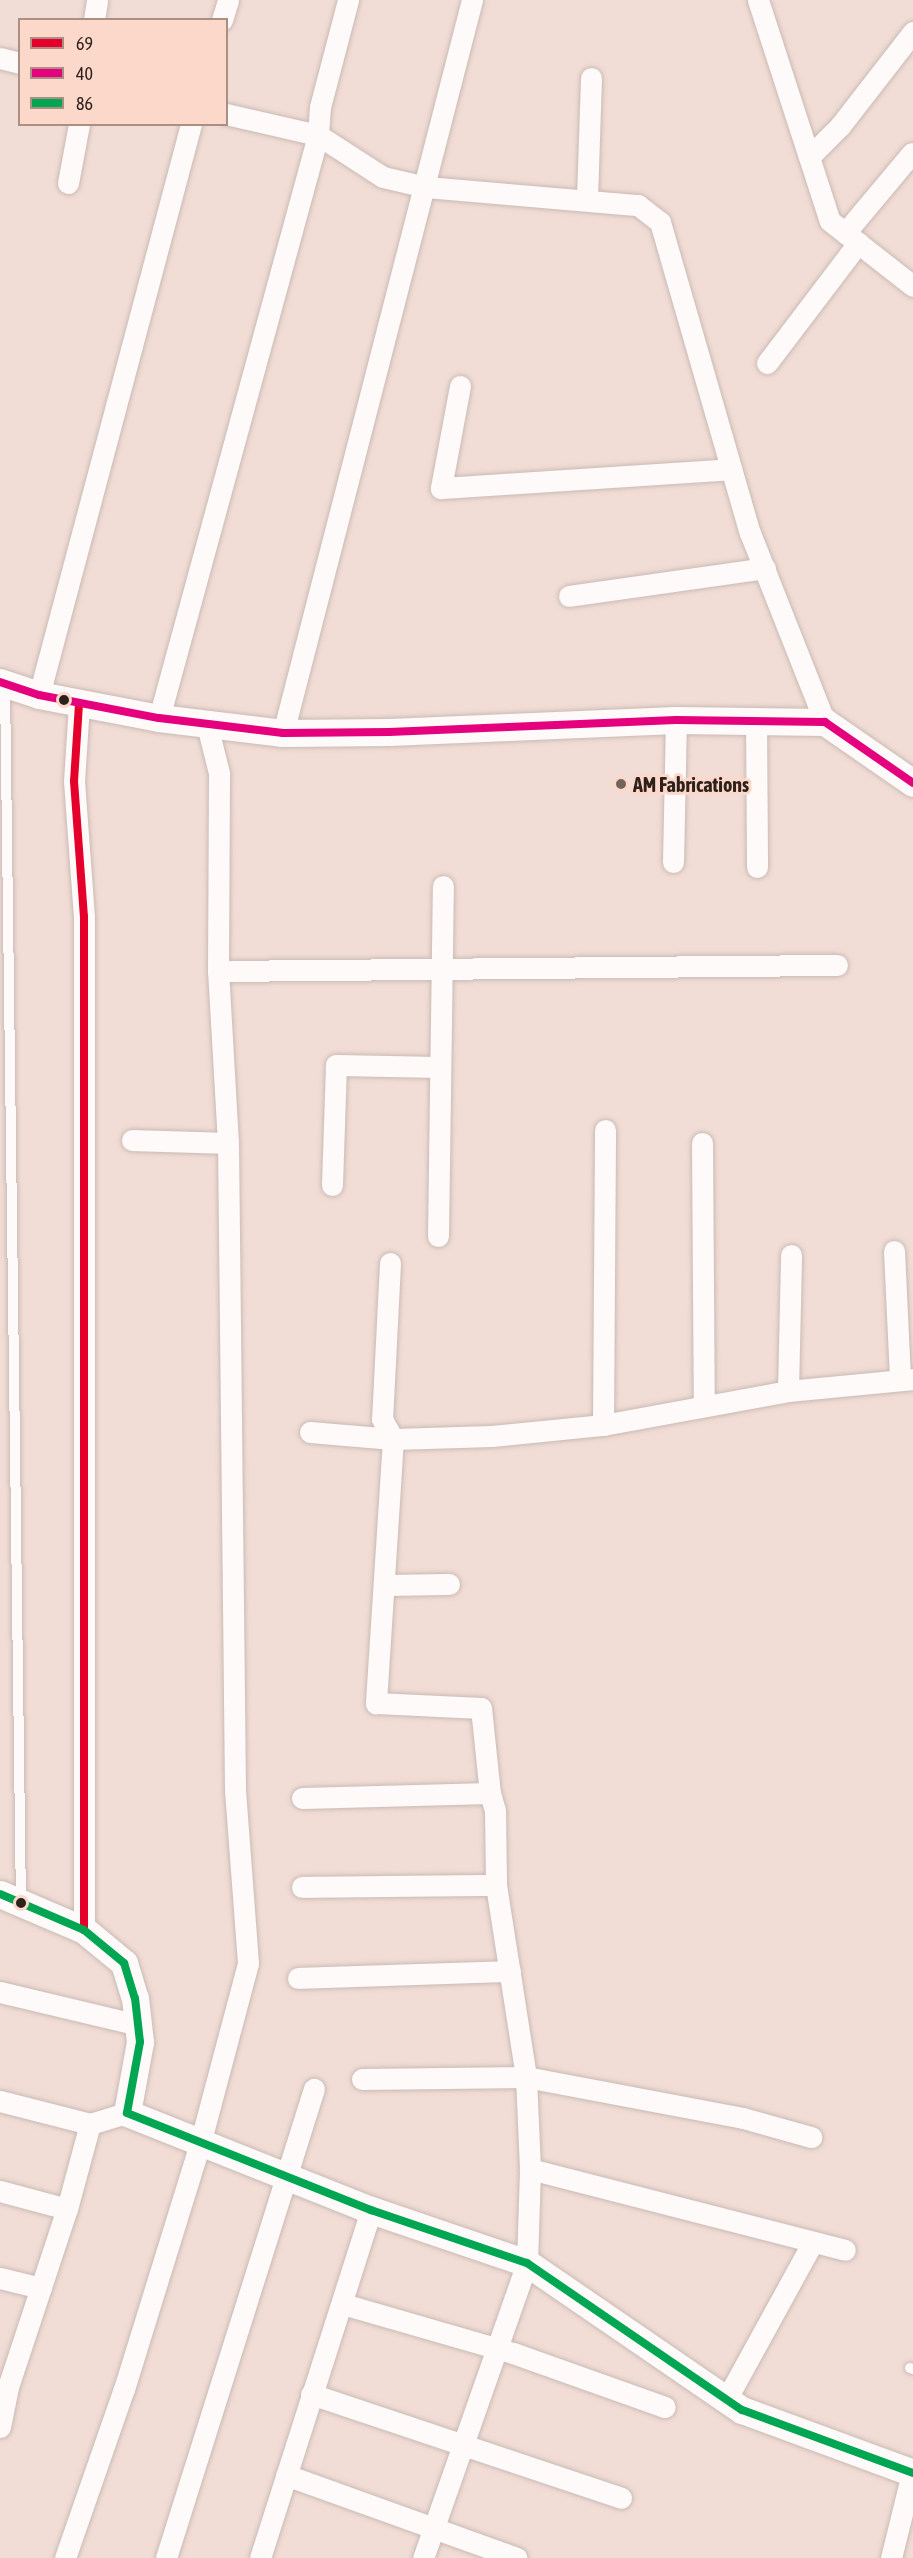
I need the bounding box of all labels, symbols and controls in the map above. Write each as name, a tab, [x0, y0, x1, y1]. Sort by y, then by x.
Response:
legend	[18, 18, 228, 126]
text: 69	[76, 33, 93, 54]
text: 40	[76, 63, 93, 84]
text: 86	[76, 93, 93, 114]
unlabelled marker	[58, 694, 70, 706]
place label: AM Fabrications	[633, 772, 749, 796]
marker: AM Fabrications	[614, 777, 628, 791]
unlabelled marker	[15, 1897, 27, 1909]

